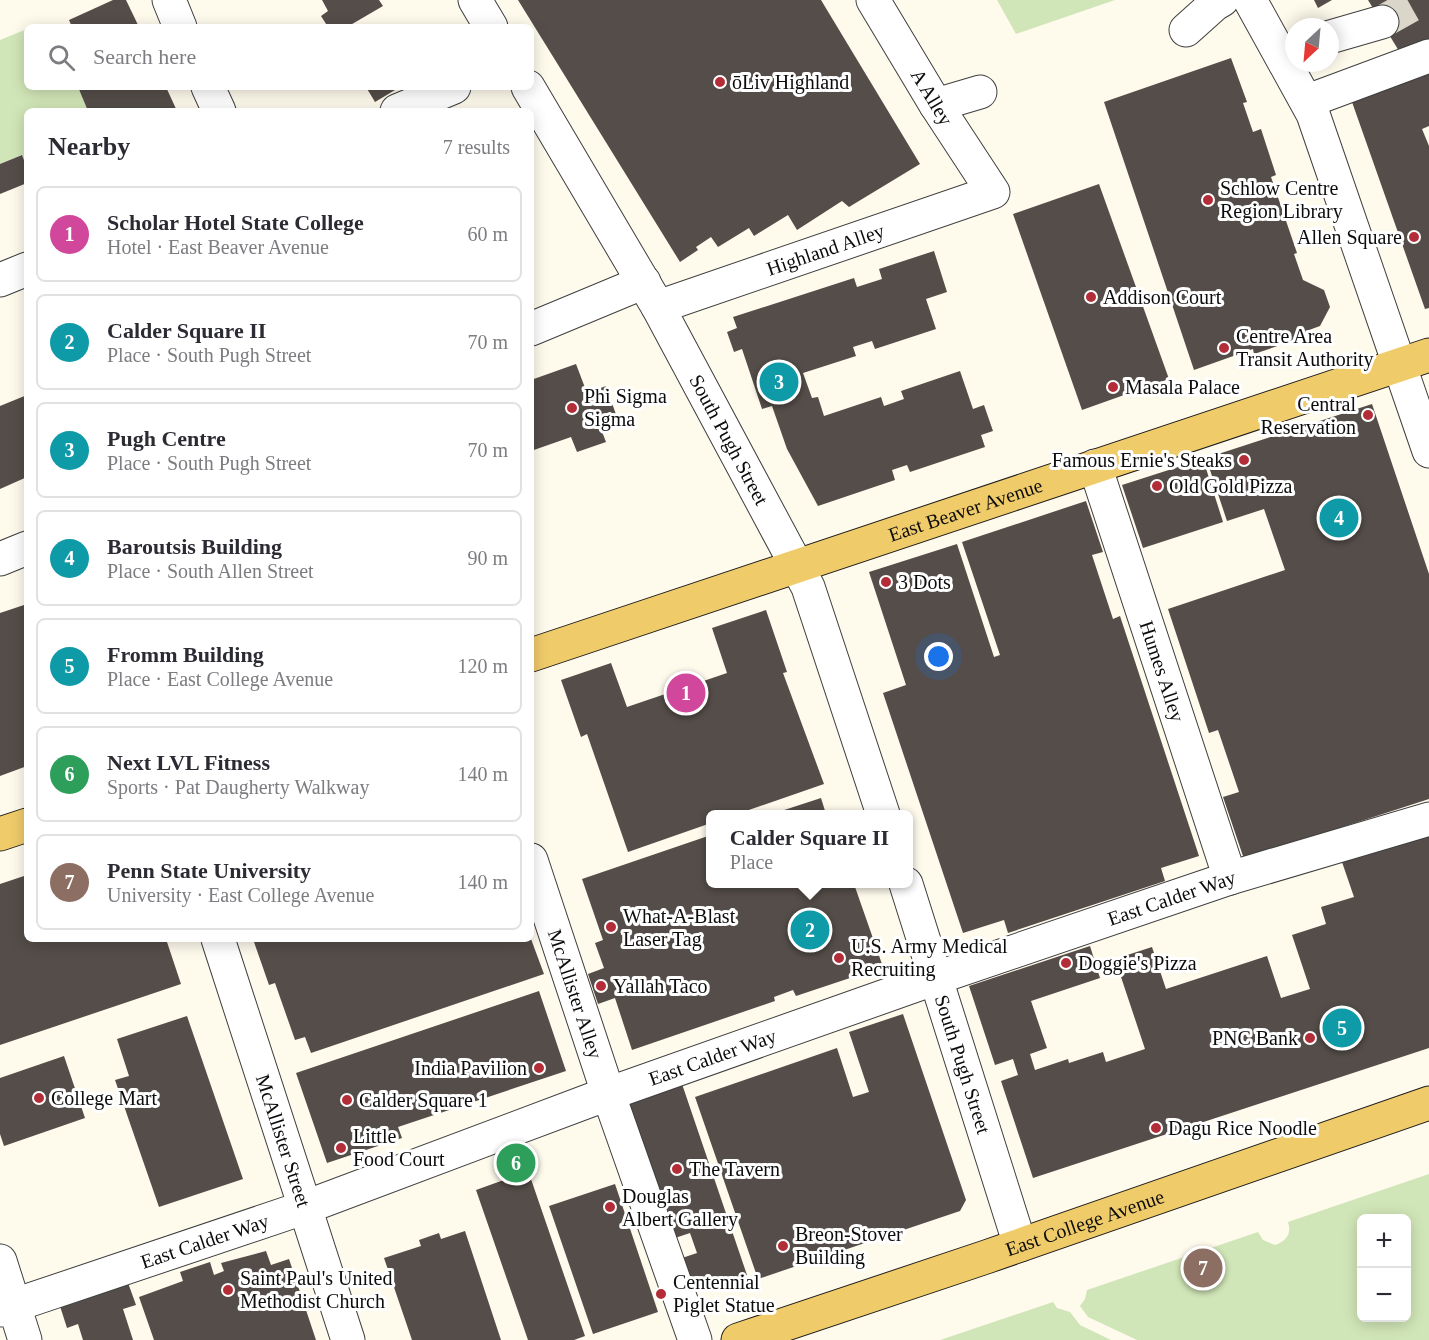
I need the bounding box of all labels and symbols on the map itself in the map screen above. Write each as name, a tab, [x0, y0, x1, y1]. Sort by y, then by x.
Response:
north arrow	[1285, 18, 1339, 72]
street label: A Alley	[906, 65, 957, 130]
place label: ōLiv Highland	[732, 71, 849, 94]
marker: ōLiv Highland	[713, 75, 727, 89]
place label: Schlow Centre Region Library	[1220, 177, 1343, 223]
marker: Schlow Centre Region Library	[1201, 193, 1215, 207]
street label: Highland Alley	[764, 219, 887, 280]
place label: Allen Square	[1297, 226, 1402, 249]
marker: Allen Square	[1407, 230, 1421, 244]
place label: Addison Court	[1103, 286, 1222, 308]
marker: Addison Court	[1084, 290, 1098, 304]
place label: Centre Area Transit Authority	[1236, 325, 1374, 371]
marker: Centre Area Transit Authority	[1217, 341, 1231, 355]
pin: 3	[760, 360, 798, 404]
street label: South Pugh Street	[685, 371, 773, 509]
place label: Masala Palace	[1125, 376, 1240, 398]
marker: Masala Palace	[1106, 380, 1120, 394]
place label: Phi Sigma Sigma	[584, 385, 667, 431]
place label: Central Reservation	[1260, 393, 1356, 438]
marker: Phi Sigma Sigma	[565, 401, 579, 415]
marker: Central Reservation	[1361, 408, 1375, 422]
place label: Famous Ernie's Steaks	[1052, 449, 1232, 471]
marker: Famous Ernie's Steaks	[1237, 453, 1251, 467]
street label: East Beaver Avenue	[886, 474, 1045, 546]
place label: Old Gold Pizza	[1169, 475, 1292, 497]
marker: Old Gold Pizza	[1150, 479, 1164, 493]
pin: 4	[1320, 496, 1358, 540]
place label: 3 Dots	[898, 571, 951, 593]
marker: 3 Dots	[879, 575, 893, 589]
street label: Humes Alley	[1135, 618, 1189, 725]
your location	[924, 642, 953, 671]
pin: 1	[666, 670, 706, 716]
street label: East Calder Way	[1105, 866, 1238, 930]
place label: What-A-Blast Laser Tag	[623, 905, 736, 951]
pin: 2	[790, 908, 830, 952]
marker: What-A-Blast Laser Tag	[604, 920, 618, 934]
street label: McAllister Alley	[544, 926, 607, 1062]
place label: U.S. Army Medical Recruiting	[851, 935, 1008, 981]
marker: U.S. Army Medical Recruiting	[832, 951, 846, 965]
place label: Doggie's Pizza	[1078, 952, 1197, 975]
marker: Doggie's Pizza	[1059, 956, 1073, 970]
place label: Yallah Taco	[613, 975, 708, 997]
marker: Yallah Taco	[594, 979, 608, 993]
street label: South Pugh Street	[931, 992, 995, 1137]
pin: 5	[1322, 1006, 1362, 1050]
street label: East Calder Way	[646, 1024, 779, 1090]
place label: PNC Bank	[1212, 1027, 1298, 1049]
marker: PNC Bank	[1303, 1031, 1317, 1045]
place label: India Pavilion	[414, 1057, 527, 1079]
marker: India Pavilion	[532, 1061, 546, 1075]
street label: McAllister Street	[252, 1071, 315, 1210]
place label: College Mart	[51, 1087, 158, 1110]
place label: Calder Square 1	[359, 1089, 488, 1112]
marker: College Mart	[32, 1091, 46, 1105]
marker: Calder Square 1	[340, 1093, 354, 1107]
place label: Dagu Rice Noodle	[1168, 1117, 1317, 1140]
marker: Dagu Rice Noodle	[1149, 1121, 1163, 1135]
place label: Little Food Court	[353, 1125, 445, 1170]
pin: 6	[496, 1140, 536, 1186]
marker: Little Food Court	[334, 1141, 348, 1155]
place label: The Tavern	[689, 1158, 780, 1180]
marker: The Tavern	[670, 1162, 684, 1176]
place label: Douglas Albert Gallery	[622, 1185, 738, 1231]
street label: East College Avenue	[1002, 1185, 1167, 1260]
marker: Douglas Albert Gallery	[603, 1200, 617, 1214]
street label: East Calder Way	[138, 1209, 272, 1273]
place label: Breon-Stover Building	[795, 1223, 903, 1269]
marker: Breon-Stover Building	[776, 1239, 790, 1253]
pin: 7	[1184, 1246, 1222, 1290]
place label: Saint Paul's United Methodist Church	[240, 1267, 393, 1312]
place label: Centennial Piglet Statue	[673, 1271, 775, 1317]
marker: Saint Paul's United Methodist Church	[221, 1283, 235, 1297]
marker: Centennial Piglet Statue	[654, 1287, 668, 1301]

